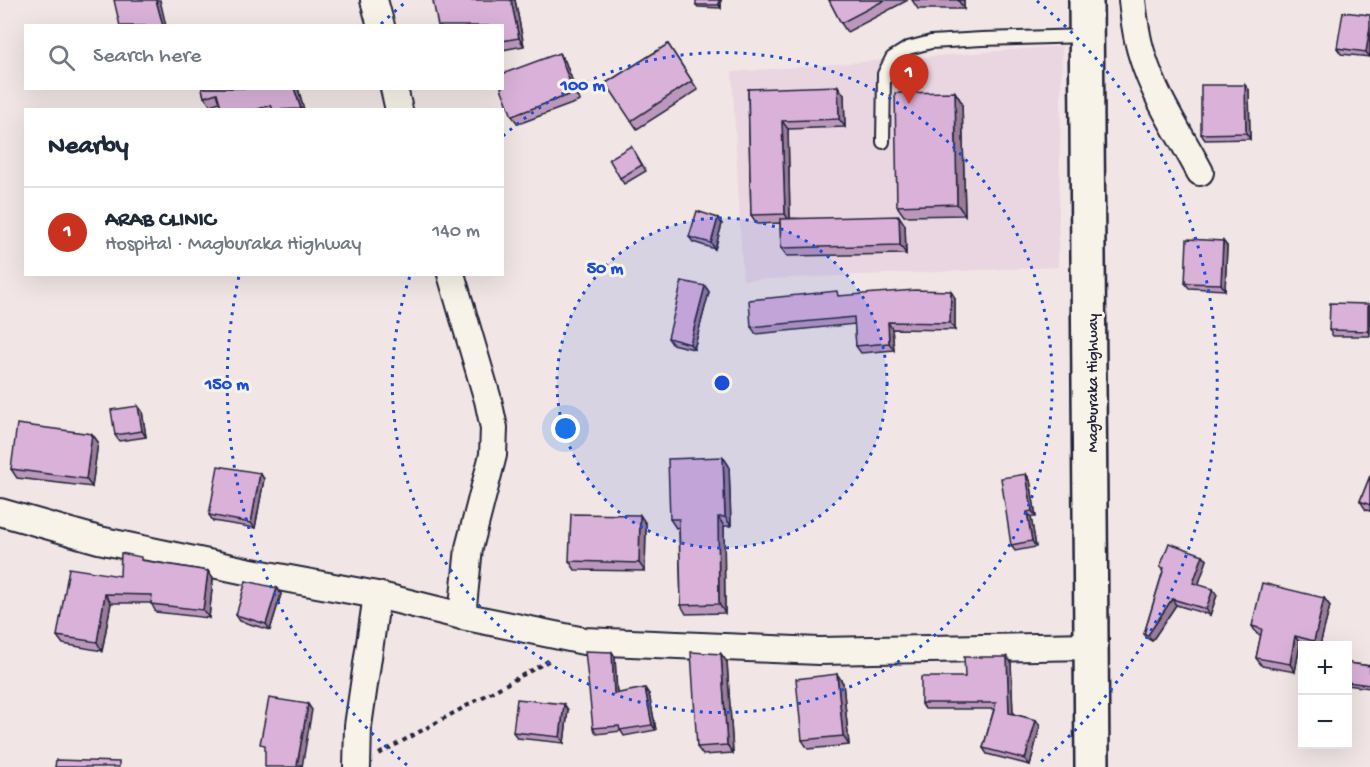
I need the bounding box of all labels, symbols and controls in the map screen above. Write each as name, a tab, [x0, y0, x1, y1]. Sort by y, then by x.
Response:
search box	[24, 24, 504, 90]
icon: search	[45, 41, 78, 74]
text: Search here	[93, 44, 201, 70]
pin: 1	[890, 54, 928, 104]
text: 100 m	[560, 76, 606, 97]
text: Nearby	[48, 132, 129, 163]
text: ARAB CLINIC	[105, 208, 216, 234]
text: 1	[63, 221, 72, 244]
text: 140 m	[432, 221, 480, 244]
text: Hospital · Magburaka Highway	[105, 234, 361, 257]
text: 50 m	[587, 259, 624, 280]
street label: Magburaka Highway	[1085, 313, 1104, 452]
centre of rings	[712, 373, 732, 393]
text: 150 m	[204, 375, 249, 396]
your location	[551, 414, 580, 443]
map controls	[1298, 641, 1352, 749]
button: +	[1298, 641, 1352, 695]
button: −	[1298, 695, 1352, 749]

